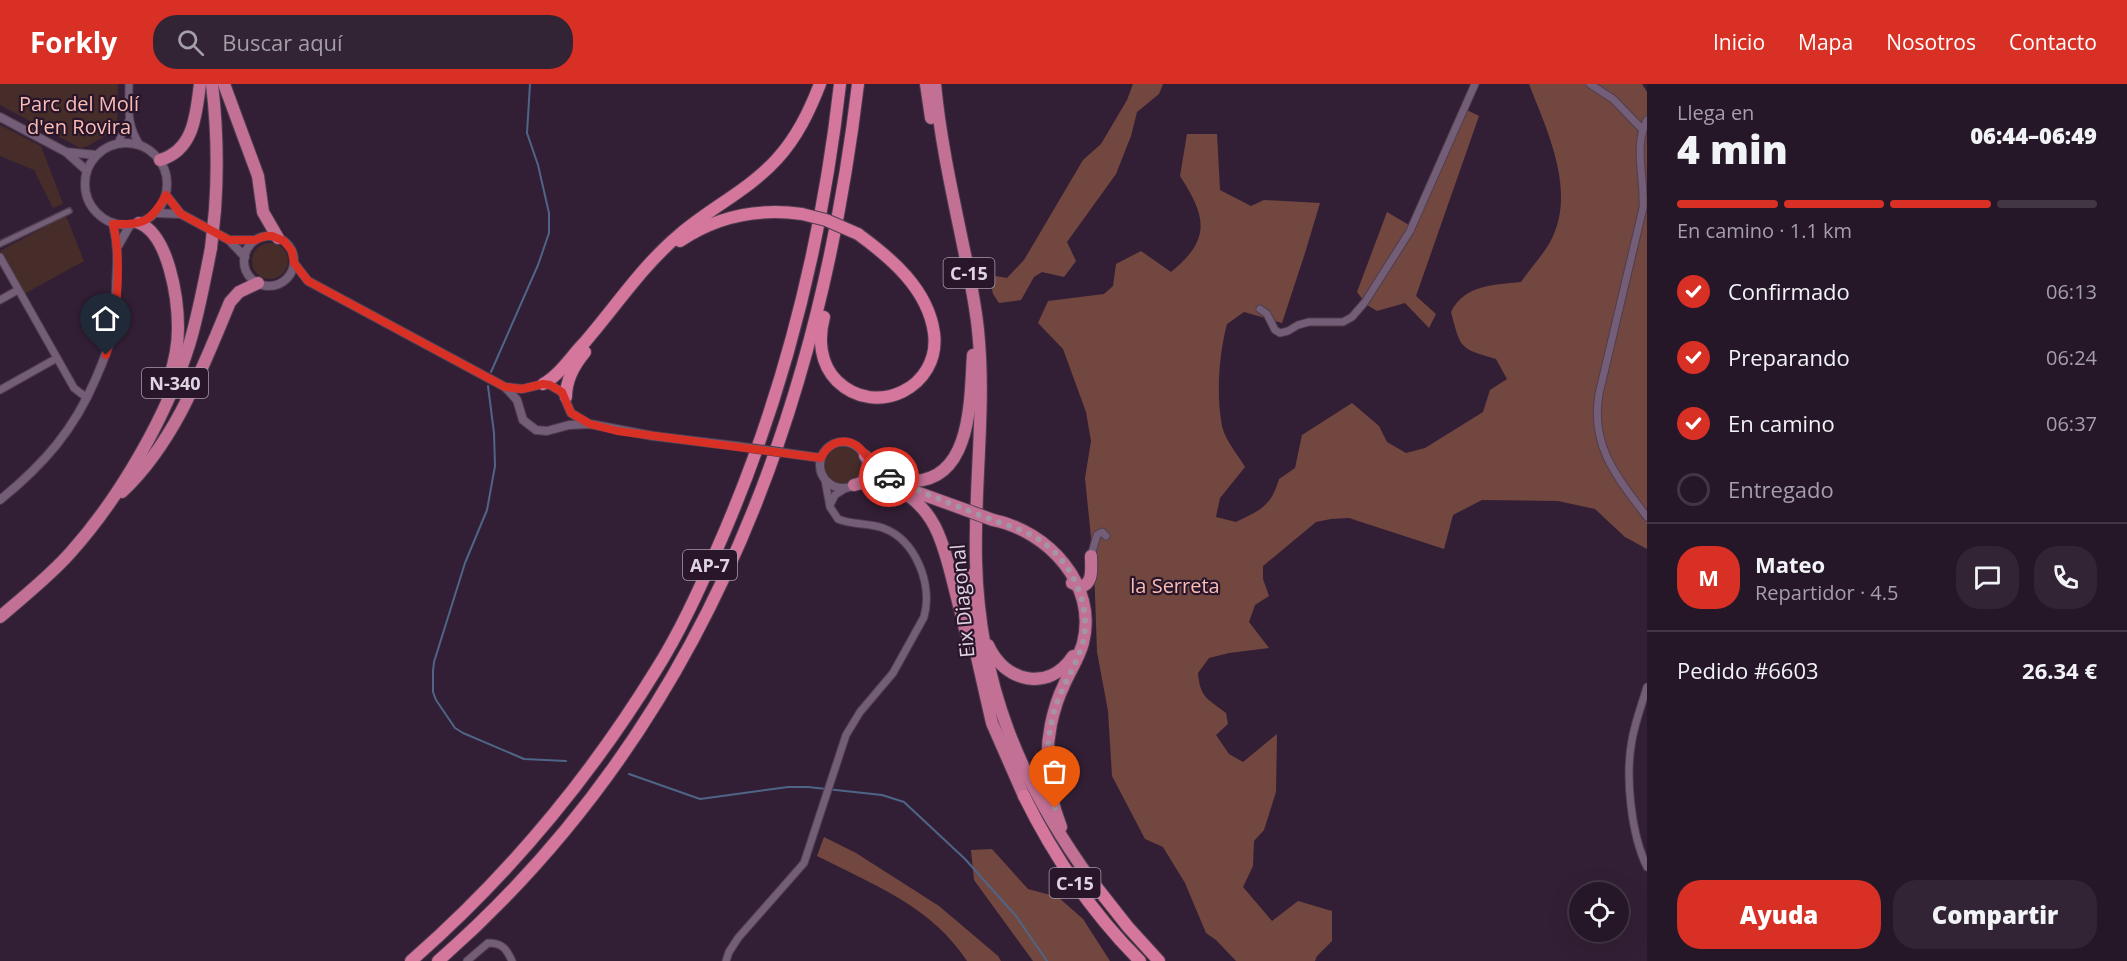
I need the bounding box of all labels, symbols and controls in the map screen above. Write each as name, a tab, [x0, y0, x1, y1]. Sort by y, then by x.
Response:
search box	[153, 15, 573, 69]
text: Forkly	[30, 23, 117, 61]
icon: search	[174, 26, 207, 59]
text: Buscar aquí	[222, 27, 343, 57]
text: Inicio	[1713, 28, 1765, 56]
text: Mapa	[1798, 28, 1853, 56]
text: Nosotros	[1886, 28, 1976, 56]
text: Contacto	[2009, 28, 2097, 56]
park label: Parc del Molí d'en Rovira	[19, 90, 140, 140]
text: Llega en	[1677, 99, 1754, 126]
text: 06:44–06:49	[1970, 120, 2097, 150]
text: 4 min	[1677, 122, 1788, 175]
text: En camino · 1.1 km	[1677, 217, 1852, 244]
road number: C-15	[944, 258, 994, 288]
icon: check	[1677, 275, 1710, 308]
text: Confirmado	[1728, 276, 1850, 306]
text: 06:13	[2046, 278, 2097, 305]
pin	[80, 293, 131, 355]
icon: home	[89, 302, 122, 335]
icon: check	[1677, 341, 1710, 374]
text: Preparando	[1728, 342, 1850, 372]
text: 06:24	[2046, 344, 2097, 371]
road number: N-340	[142, 368, 208, 398]
icon: check	[1677, 407, 1710, 440]
text: En camino	[1728, 408, 1835, 438]
text: 06:37	[2046, 410, 2097, 437]
courier	[859, 447, 919, 507]
icon: car	[873, 461, 906, 494]
text: Entregado	[1728, 474, 1834, 504]
street label: Eix Diagonal	[944, 543, 980, 659]
button: chat	[1956, 546, 2019, 609]
button: phone	[2034, 546, 2097, 609]
text: Mateo	[1755, 549, 1825, 579]
road number: AP-7	[683, 550, 737, 580]
text: M	[1698, 562, 1719, 592]
park label: la Serreta	[1130, 572, 1220, 599]
text: Repartidor · 4.5	[1755, 579, 1899, 606]
text: Pedido #6603	[1677, 655, 1819, 685]
text: 26.34 €	[2022, 655, 2097, 685]
pin	[1029, 746, 1080, 808]
icon: bag	[1038, 755, 1071, 788]
road number: C-15	[1050, 868, 1100, 898]
button: Ayuda	[1677, 880, 1881, 949]
button: Compartir	[1893, 880, 2097, 949]
map controls	[1569, 882, 1629, 942]
button: locate	[1569, 882, 1629, 942]

